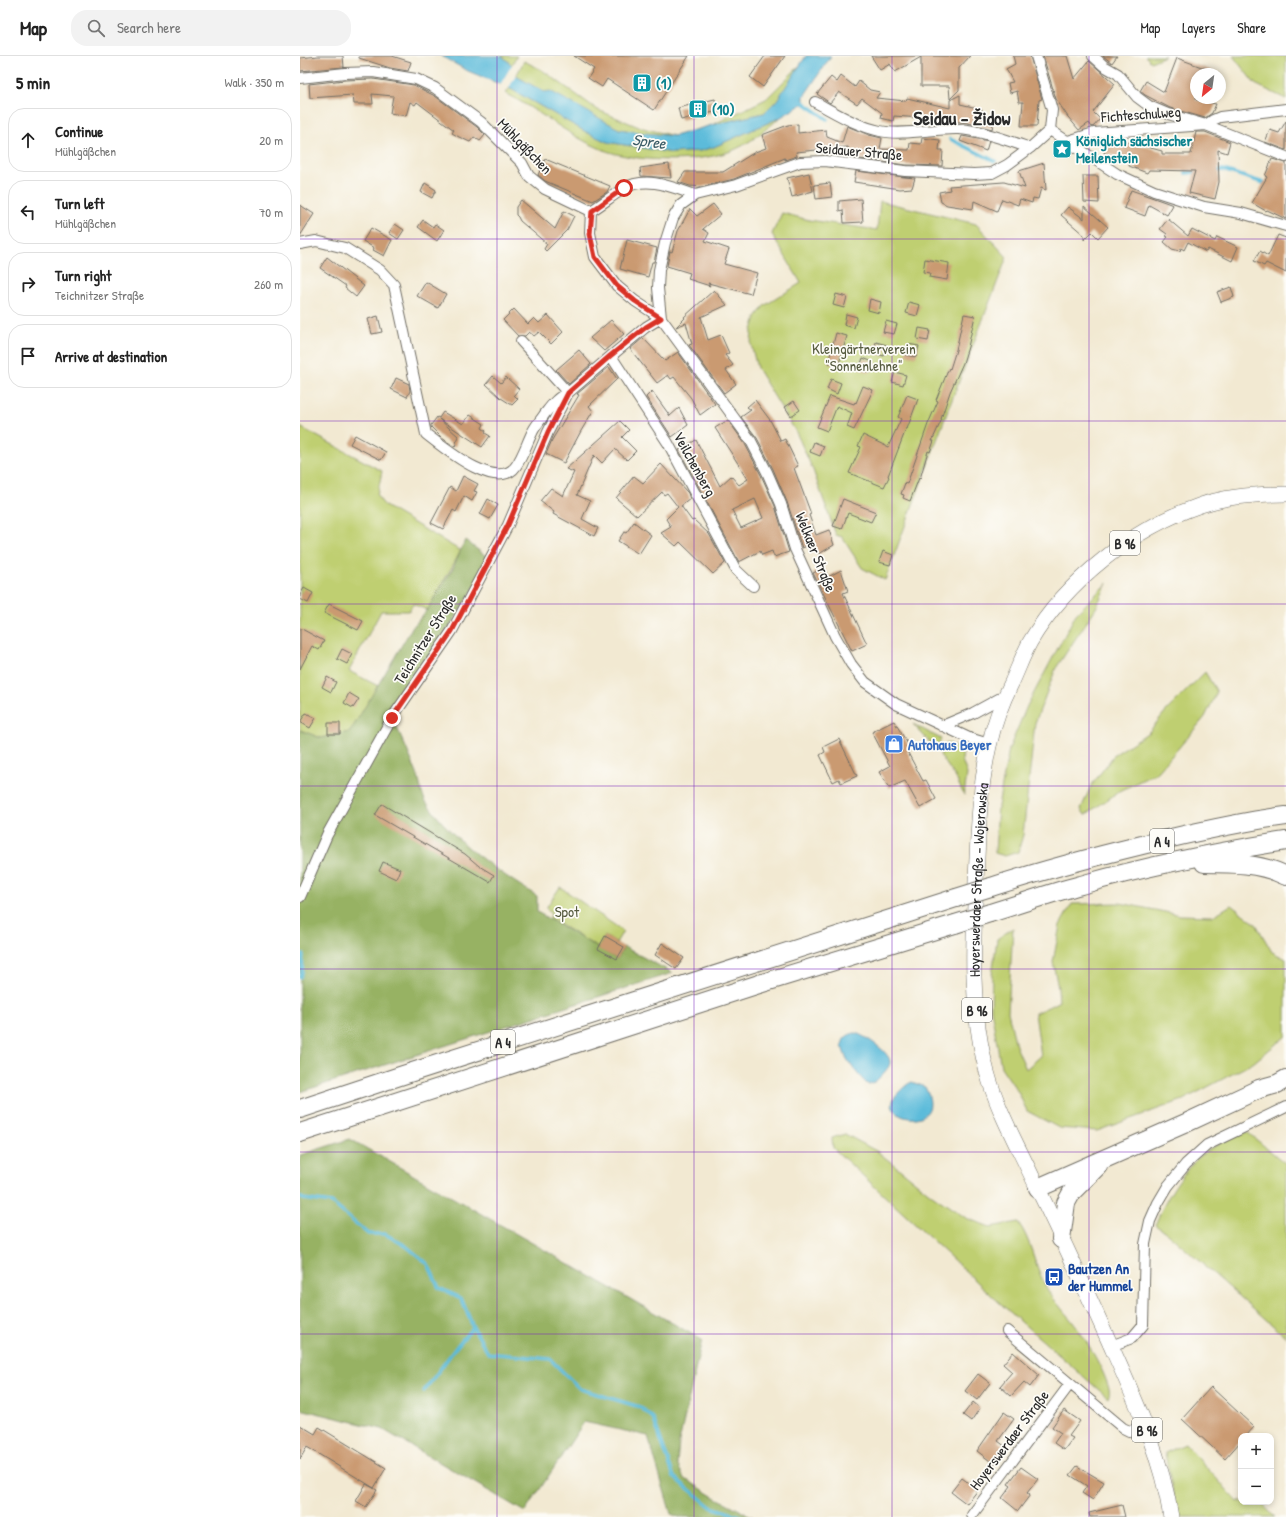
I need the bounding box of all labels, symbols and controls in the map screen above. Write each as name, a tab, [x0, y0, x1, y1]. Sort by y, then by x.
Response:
search box	[71, 10, 351, 46]
text: Map	[20, 15, 47, 41]
icon: search	[85, 17, 107, 39]
text: Search here	[117, 17, 181, 38]
text: Map	[1140, 18, 1160, 37]
text: Layers	[1182, 18, 1215, 37]
text: Share	[1237, 18, 1266, 37]
north arrow	[1190, 68, 1226, 104]
text: 5 min	[16, 71, 50, 94]
building icon: (1)	[631, 72, 653, 94]
text: Walk · 350 m	[224, 73, 284, 91]
place label: (1)	[656, 73, 672, 94]
building icon: (10)	[687, 98, 709, 120]
place label: (10)	[712, 99, 735, 120]
street label: Fichteschulweg	[1100, 101, 1182, 127]
district label: Seidau - Židow	[913, 105, 1011, 131]
street label: Mühlgäßchen	[493, 113, 557, 179]
text: Continue	[55, 121, 103, 142]
water label: Spree	[631, 128, 668, 154]
icon: ahead	[17, 129, 39, 151]
place label: Königlich sächsischer Meilenstein	[1076, 130, 1192, 168]
text: 20 m	[259, 131, 283, 149]
street label: Seidauer Straße	[815, 137, 903, 165]
place icon: Königlich sächsischer Meilenstein	[1051, 138, 1073, 160]
text: Mühlgäßchen	[55, 142, 116, 160]
route start	[615, 179, 633, 197]
text: Turn left	[55, 193, 105, 214]
icon: left	[17, 201, 39, 223]
text: 70 m	[259, 203, 283, 221]
text: Mühlgäßchen	[55, 214, 116, 232]
text: Turn right	[55, 265, 111, 286]
icon: right	[17, 273, 39, 295]
text: 260 m	[254, 275, 283, 293]
text: Teichnitzer Straße	[55, 286, 144, 304]
park label: Kleingärtnerverein "Sonnenlehne"	[812, 338, 916, 376]
icon: arrive	[17, 345, 39, 367]
text: Arrive at destination	[55, 346, 167, 367]
street label: Veilchenberg	[669, 428, 722, 501]
street label: Welkaer Straße	[791, 509, 841, 595]
road number: B 96	[1110, 531, 1140, 555]
street label: Teichnitzer Straße	[389, 590, 461, 688]
route end	[383, 709, 401, 727]
shop icon: Autohaus Beyer	[883, 733, 905, 755]
place label: Autohaus Beyer	[908, 734, 992, 756]
street label: Hoyerswerdaer Straße - Wojerowska	[963, 781, 993, 978]
road number: A 4	[1150, 829, 1174, 853]
park label: Spot	[555, 901, 580, 922]
road number: B 96	[962, 998, 992, 1022]
road number: A 4	[491, 1030, 515, 1054]
place label: Bautzen An der Hummel	[1068, 1258, 1133, 1296]
bus stop icon: Bautzen An der Hummel	[1043, 1266, 1065, 1288]
street label: Hoyerswerdaer Straße	[964, 1386, 1054, 1494]
road number: B 96	[1132, 1418, 1162, 1442]
map controls	[1238, 1433, 1274, 1505]
button: +	[1238, 1433, 1274, 1469]
button: −	[1238, 1469, 1274, 1505]

